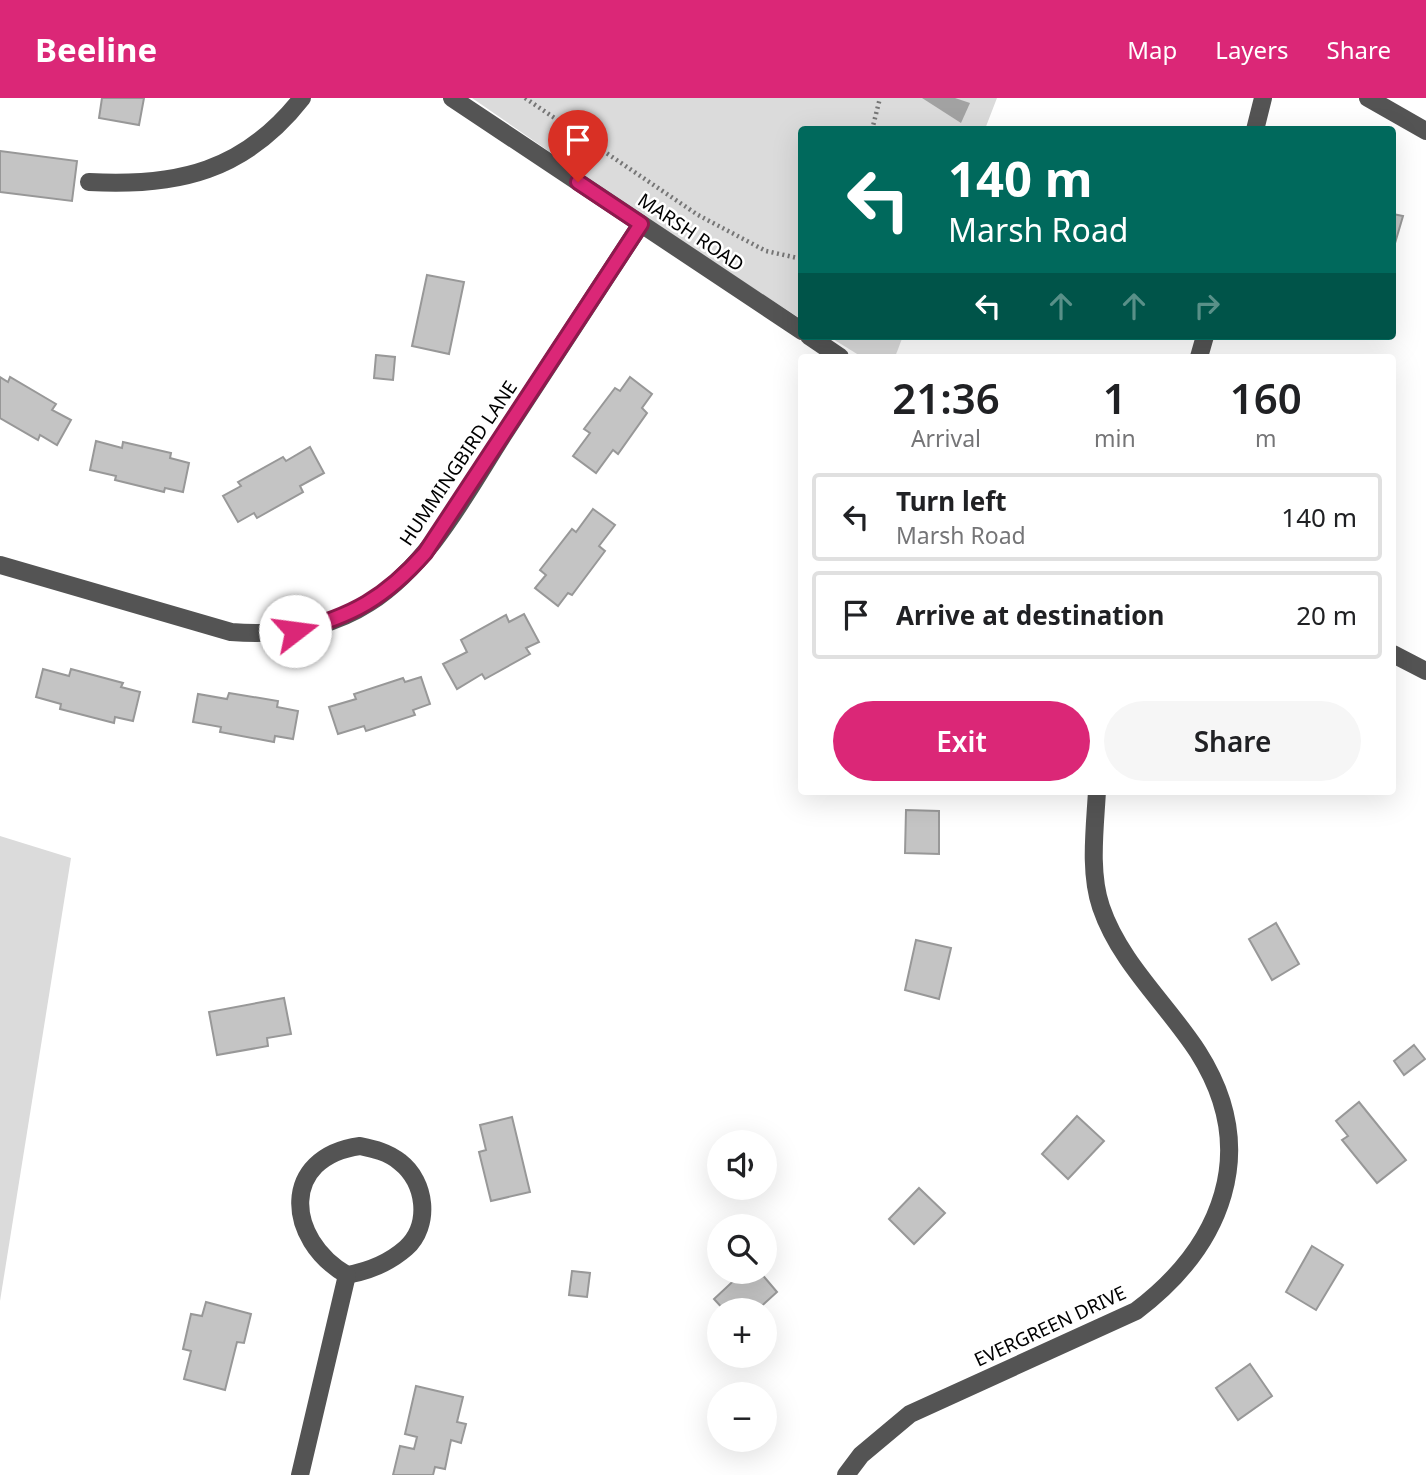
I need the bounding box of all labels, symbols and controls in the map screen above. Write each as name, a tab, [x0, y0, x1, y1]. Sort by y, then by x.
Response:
text: Beeline	[35, 27, 157, 72]
text: Map	[1127, 33, 1177, 66]
text: Layers	[1215, 33, 1289, 66]
text: Share	[1327, 33, 1391, 66]
pin	[548, 110, 608, 182]
icon: arrive	[559, 121, 597, 159]
text: 140 m	[948, 145, 1093, 211]
icon: left	[833, 154, 924, 245]
street label: MARSH ROAD	[633, 187, 749, 277]
text: Marsh Road	[948, 208, 1129, 251]
icon: left	[969, 287, 1007, 325]
icon: ahead	[1042, 287, 1080, 325]
icon: ahead	[1115, 287, 1153, 325]
icon: right	[1188, 287, 1226, 325]
text: 21:36	[892, 369, 1000, 426]
text: 1	[1103, 369, 1127, 426]
text: 160	[1230, 369, 1302, 426]
street label: HUMMINGBIRD LANE	[393, 375, 523, 551]
text: Arrival	[911, 422, 981, 454]
text: min	[1094, 422, 1136, 454]
text: m	[1255, 422, 1277, 454]
text: Turn left	[896, 483, 1007, 519]
icon: left	[837, 498, 875, 536]
text: 140 m	[1281, 499, 1357, 535]
text: Marsh Road	[896, 519, 1026, 551]
position arrow	[258, 594, 332, 668]
icon: arrive	[837, 596, 875, 634]
text: Arrive at destination	[896, 597, 1165, 633]
text: 20 m	[1296, 597, 1357, 633]
button: Exit	[833, 701, 1090, 781]
button: Share	[1104, 701, 1361, 781]
map controls	[707, 1130, 777, 1452]
button: sound	[707, 1130, 777, 1200]
button: search	[707, 1214, 777, 1284]
street label: EVERGREEN DRIVE	[970, 1279, 1130, 1373]
button: +	[707, 1298, 777, 1368]
button: −	[707, 1382, 777, 1452]

